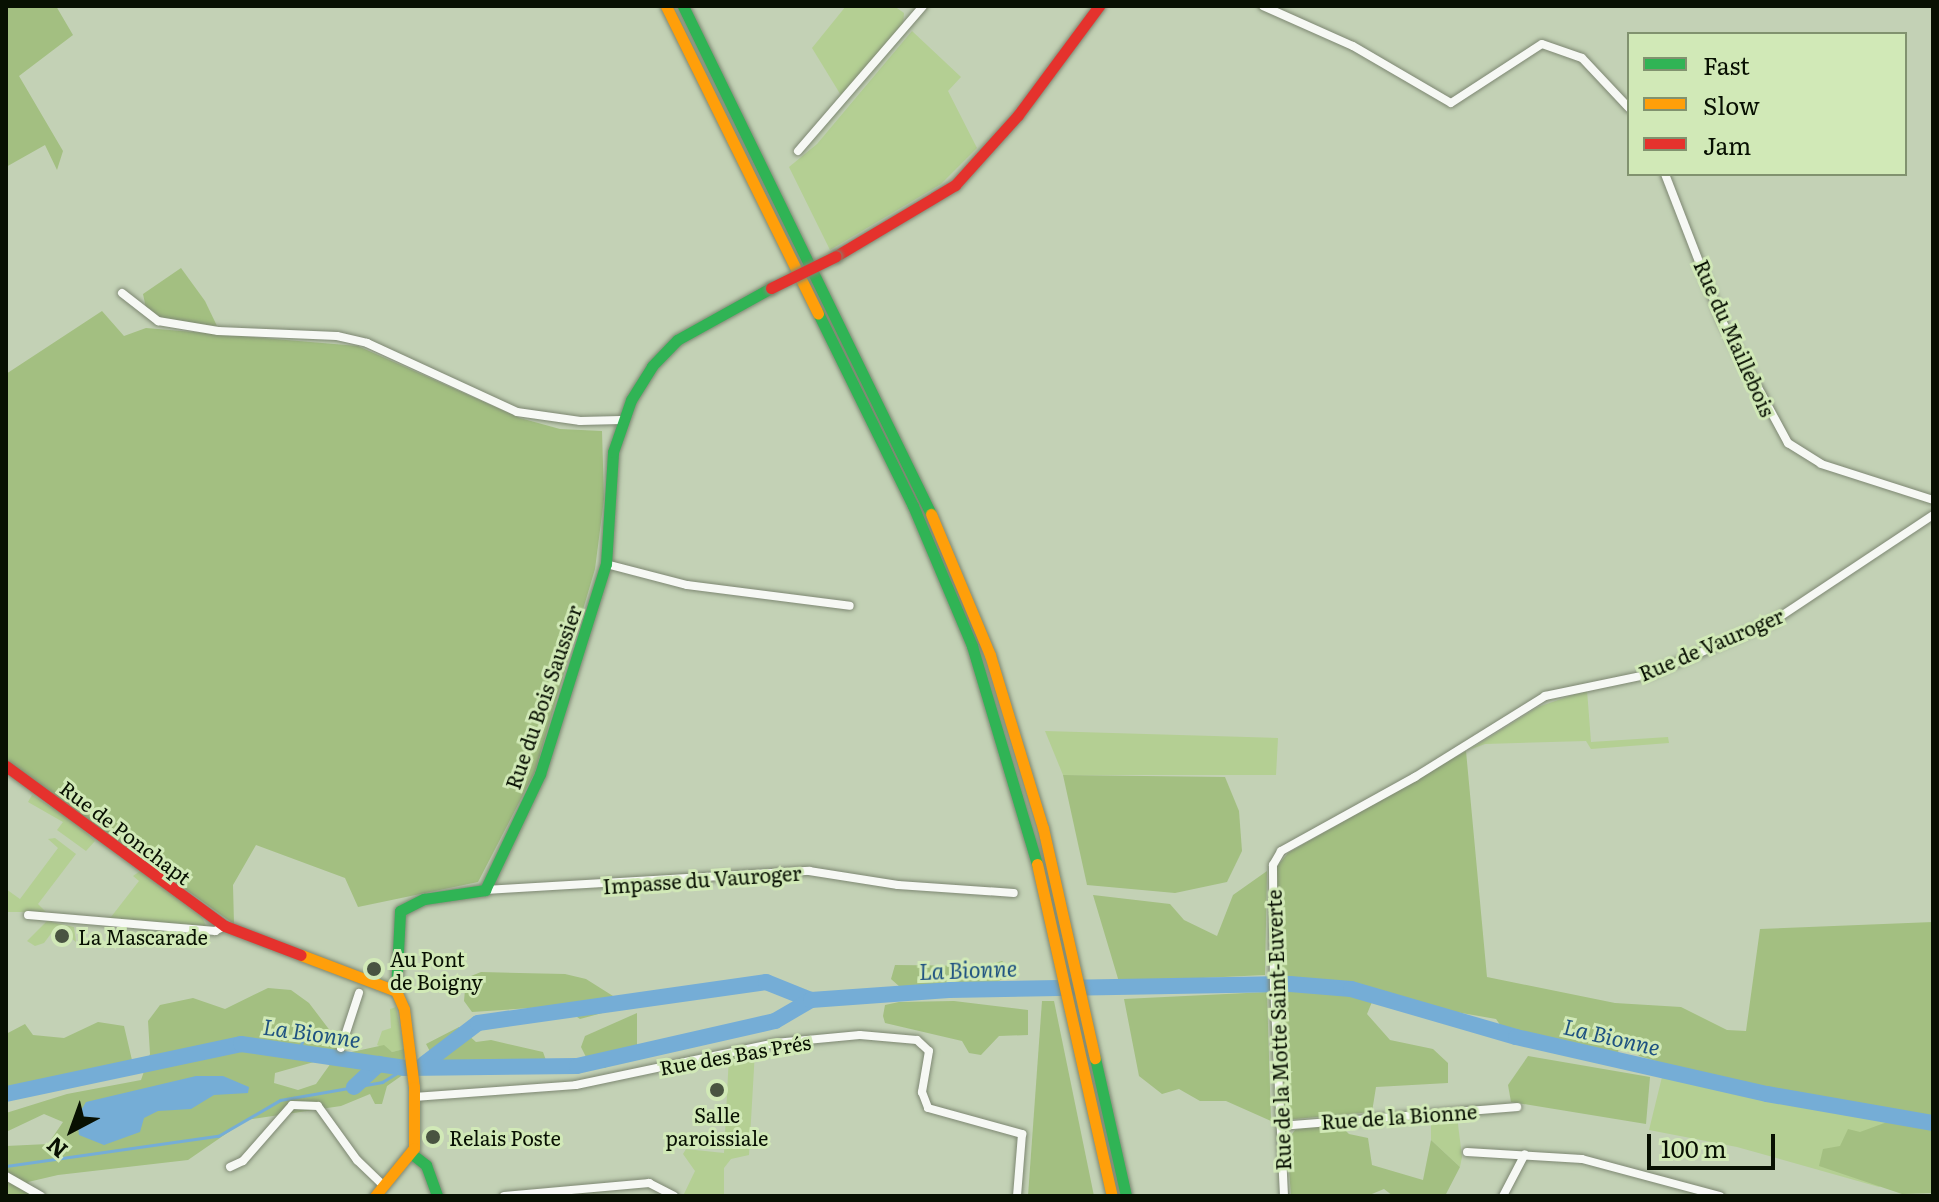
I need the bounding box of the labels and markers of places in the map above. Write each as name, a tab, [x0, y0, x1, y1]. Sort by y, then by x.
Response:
place label: La Mascarade	[78, 924, 208, 948]
marker: La Mascarade	[53, 927, 71, 945]
place label: Au Pont de Boigny	[390, 946, 483, 993]
marker: Au Pont de Boigny	[365, 960, 383, 978]
marker: Salle paroissiale	[708, 1081, 726, 1099]
place label: Salle paroissiale	[666, 1102, 768, 1149]
place label: Relais Poste	[449, 1125, 561, 1149]
marker: Relais Poste	[424, 1128, 442, 1146]

